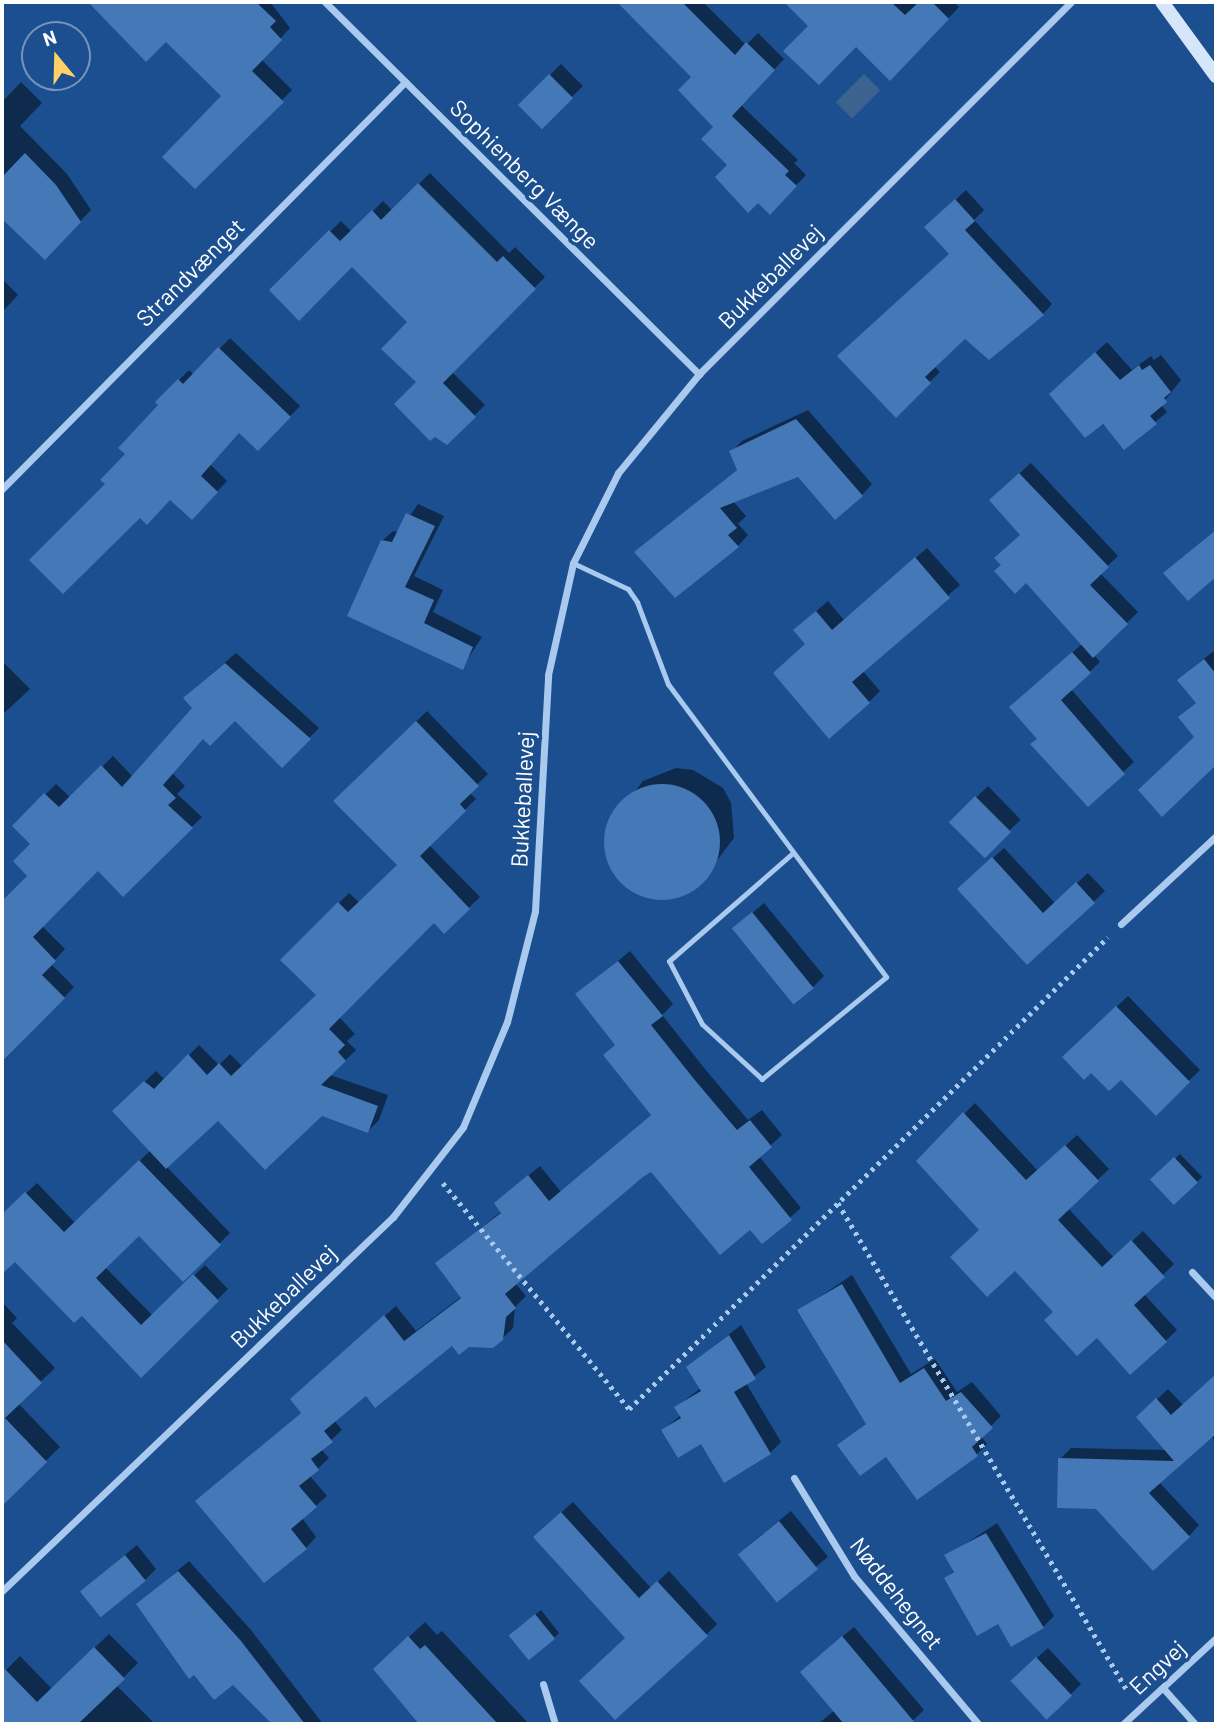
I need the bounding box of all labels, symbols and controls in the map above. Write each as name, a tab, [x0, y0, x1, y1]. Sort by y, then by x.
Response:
north arrow	[21, 21, 91, 91]
text: N	[40, 25, 59, 50]
street label: Sophienberg Vænge	[445, 94, 605, 254]
street label: Strandvænget	[130, 212, 250, 332]
street label: Bukkeballevej	[712, 218, 828, 334]
street label: Bukkeballevej	[505, 730, 539, 868]
street label: Bukkeballevej	[224, 1239, 342, 1353]
street label: Nøddehegnet	[845, 1531, 949, 1655]
street label: Engvej	[1123, 1634, 1191, 1700]

